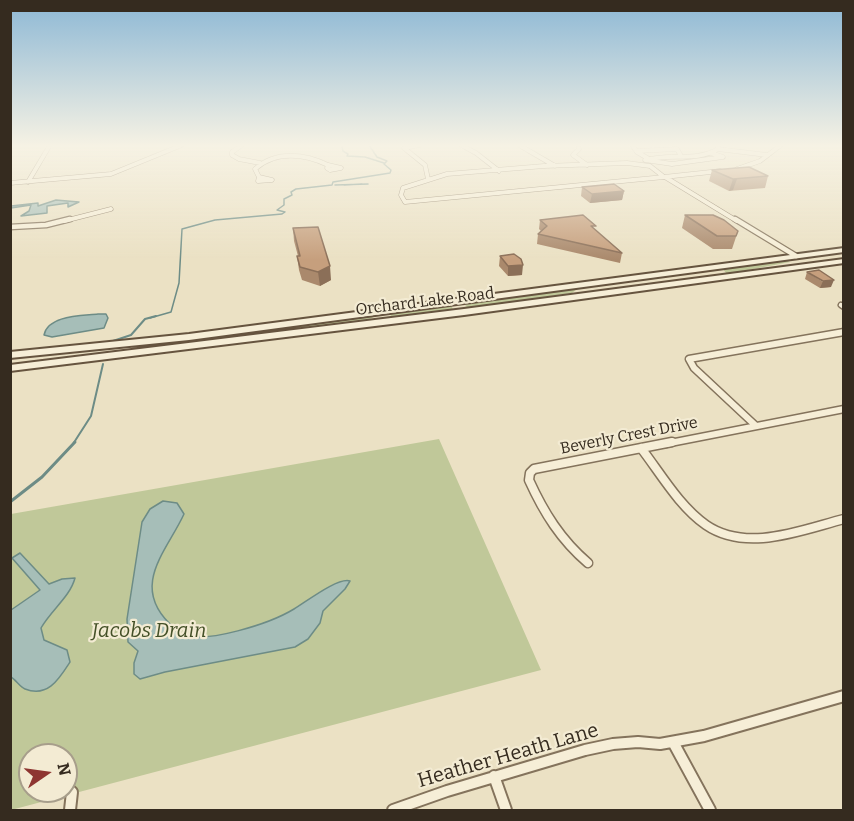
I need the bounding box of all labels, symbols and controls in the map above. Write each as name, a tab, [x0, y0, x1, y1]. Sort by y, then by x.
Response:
street label: Orchard Lake Road	[354, 284, 496, 320]
street label: Beverly Crest Drive	[559, 413, 699, 459]
park label: Jacobs Drain	[92, 619, 206, 643]
street label: Heather Heath Lane	[415, 719, 601, 793]
north arrow	[18, 743, 78, 803]
text: N	[53, 761, 75, 777]

